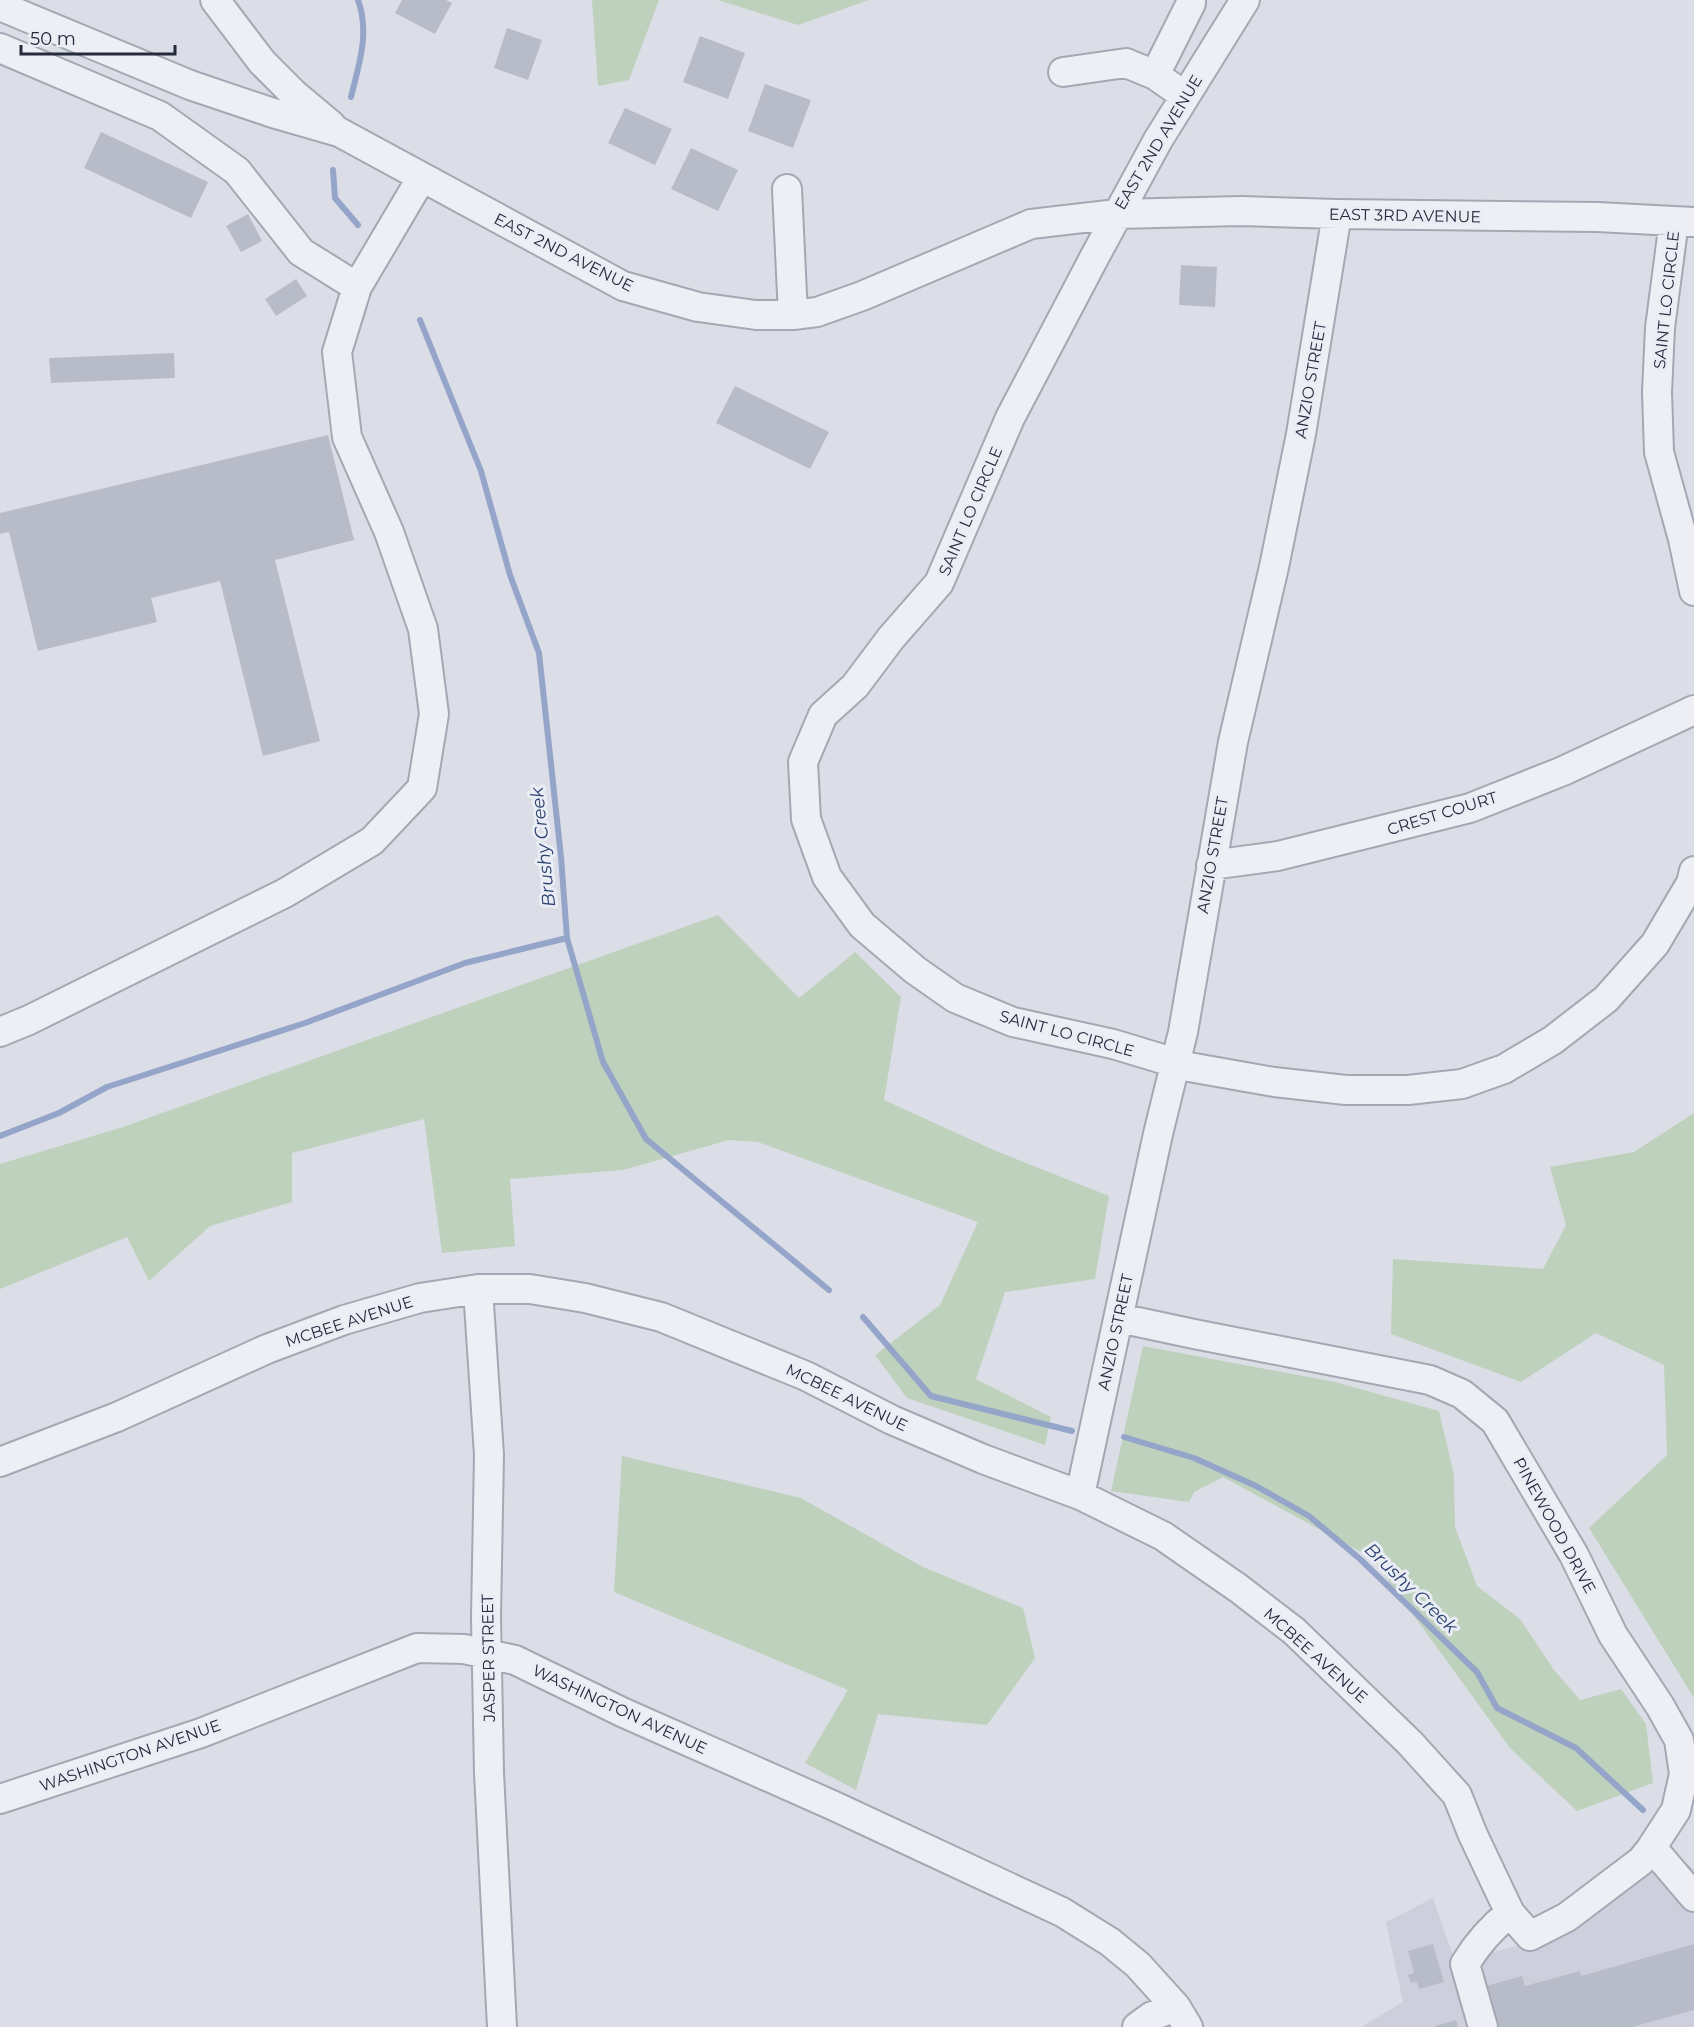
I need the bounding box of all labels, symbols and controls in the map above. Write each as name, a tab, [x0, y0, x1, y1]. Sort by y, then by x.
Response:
scale bar	[21, 18, 176, 56]
text: 50 m	[30, 28, 76, 50]
street label: EAST 2ND AVENUE	[1111, 72, 1206, 213]
street label: EAST 3RD AVENUE	[1329, 205, 1481, 226]
street label: EAST 2ND AVENUE	[491, 209, 637, 296]
street label: SAINT LO CIRCLE	[1650, 230, 1683, 370]
street label: ANZIO STREET	[1291, 319, 1330, 440]
street label: SAINT LO CIRCLE	[935, 444, 1006, 579]
water label: Brushy Creek	[526, 785, 560, 908]
street label: CREST COURT	[1385, 787, 1500, 839]
street label: ANZIO STREET	[1193, 794, 1232, 915]
street label: SAINT LO CIRCLE	[997, 1006, 1136, 1061]
street label: ANZIO STREET	[1094, 1271, 1137, 1392]
street label: MCBEE AVENUE	[283, 1292, 415, 1351]
street label: MCBEE AVENUE	[783, 1360, 911, 1435]
street label: PINEWOOD DRIVE	[1509, 1454, 1600, 1597]
water label: Brushy Creek	[1360, 1538, 1463, 1639]
street label: JASPER STREET	[478, 1593, 499, 1723]
street label: MCBEE AVENUE	[1260, 1604, 1372, 1707]
street label: WASHINGTON AVENUE	[530, 1661, 710, 1758]
street label: WASHINGTON AVENUE	[37, 1716, 223, 1795]

